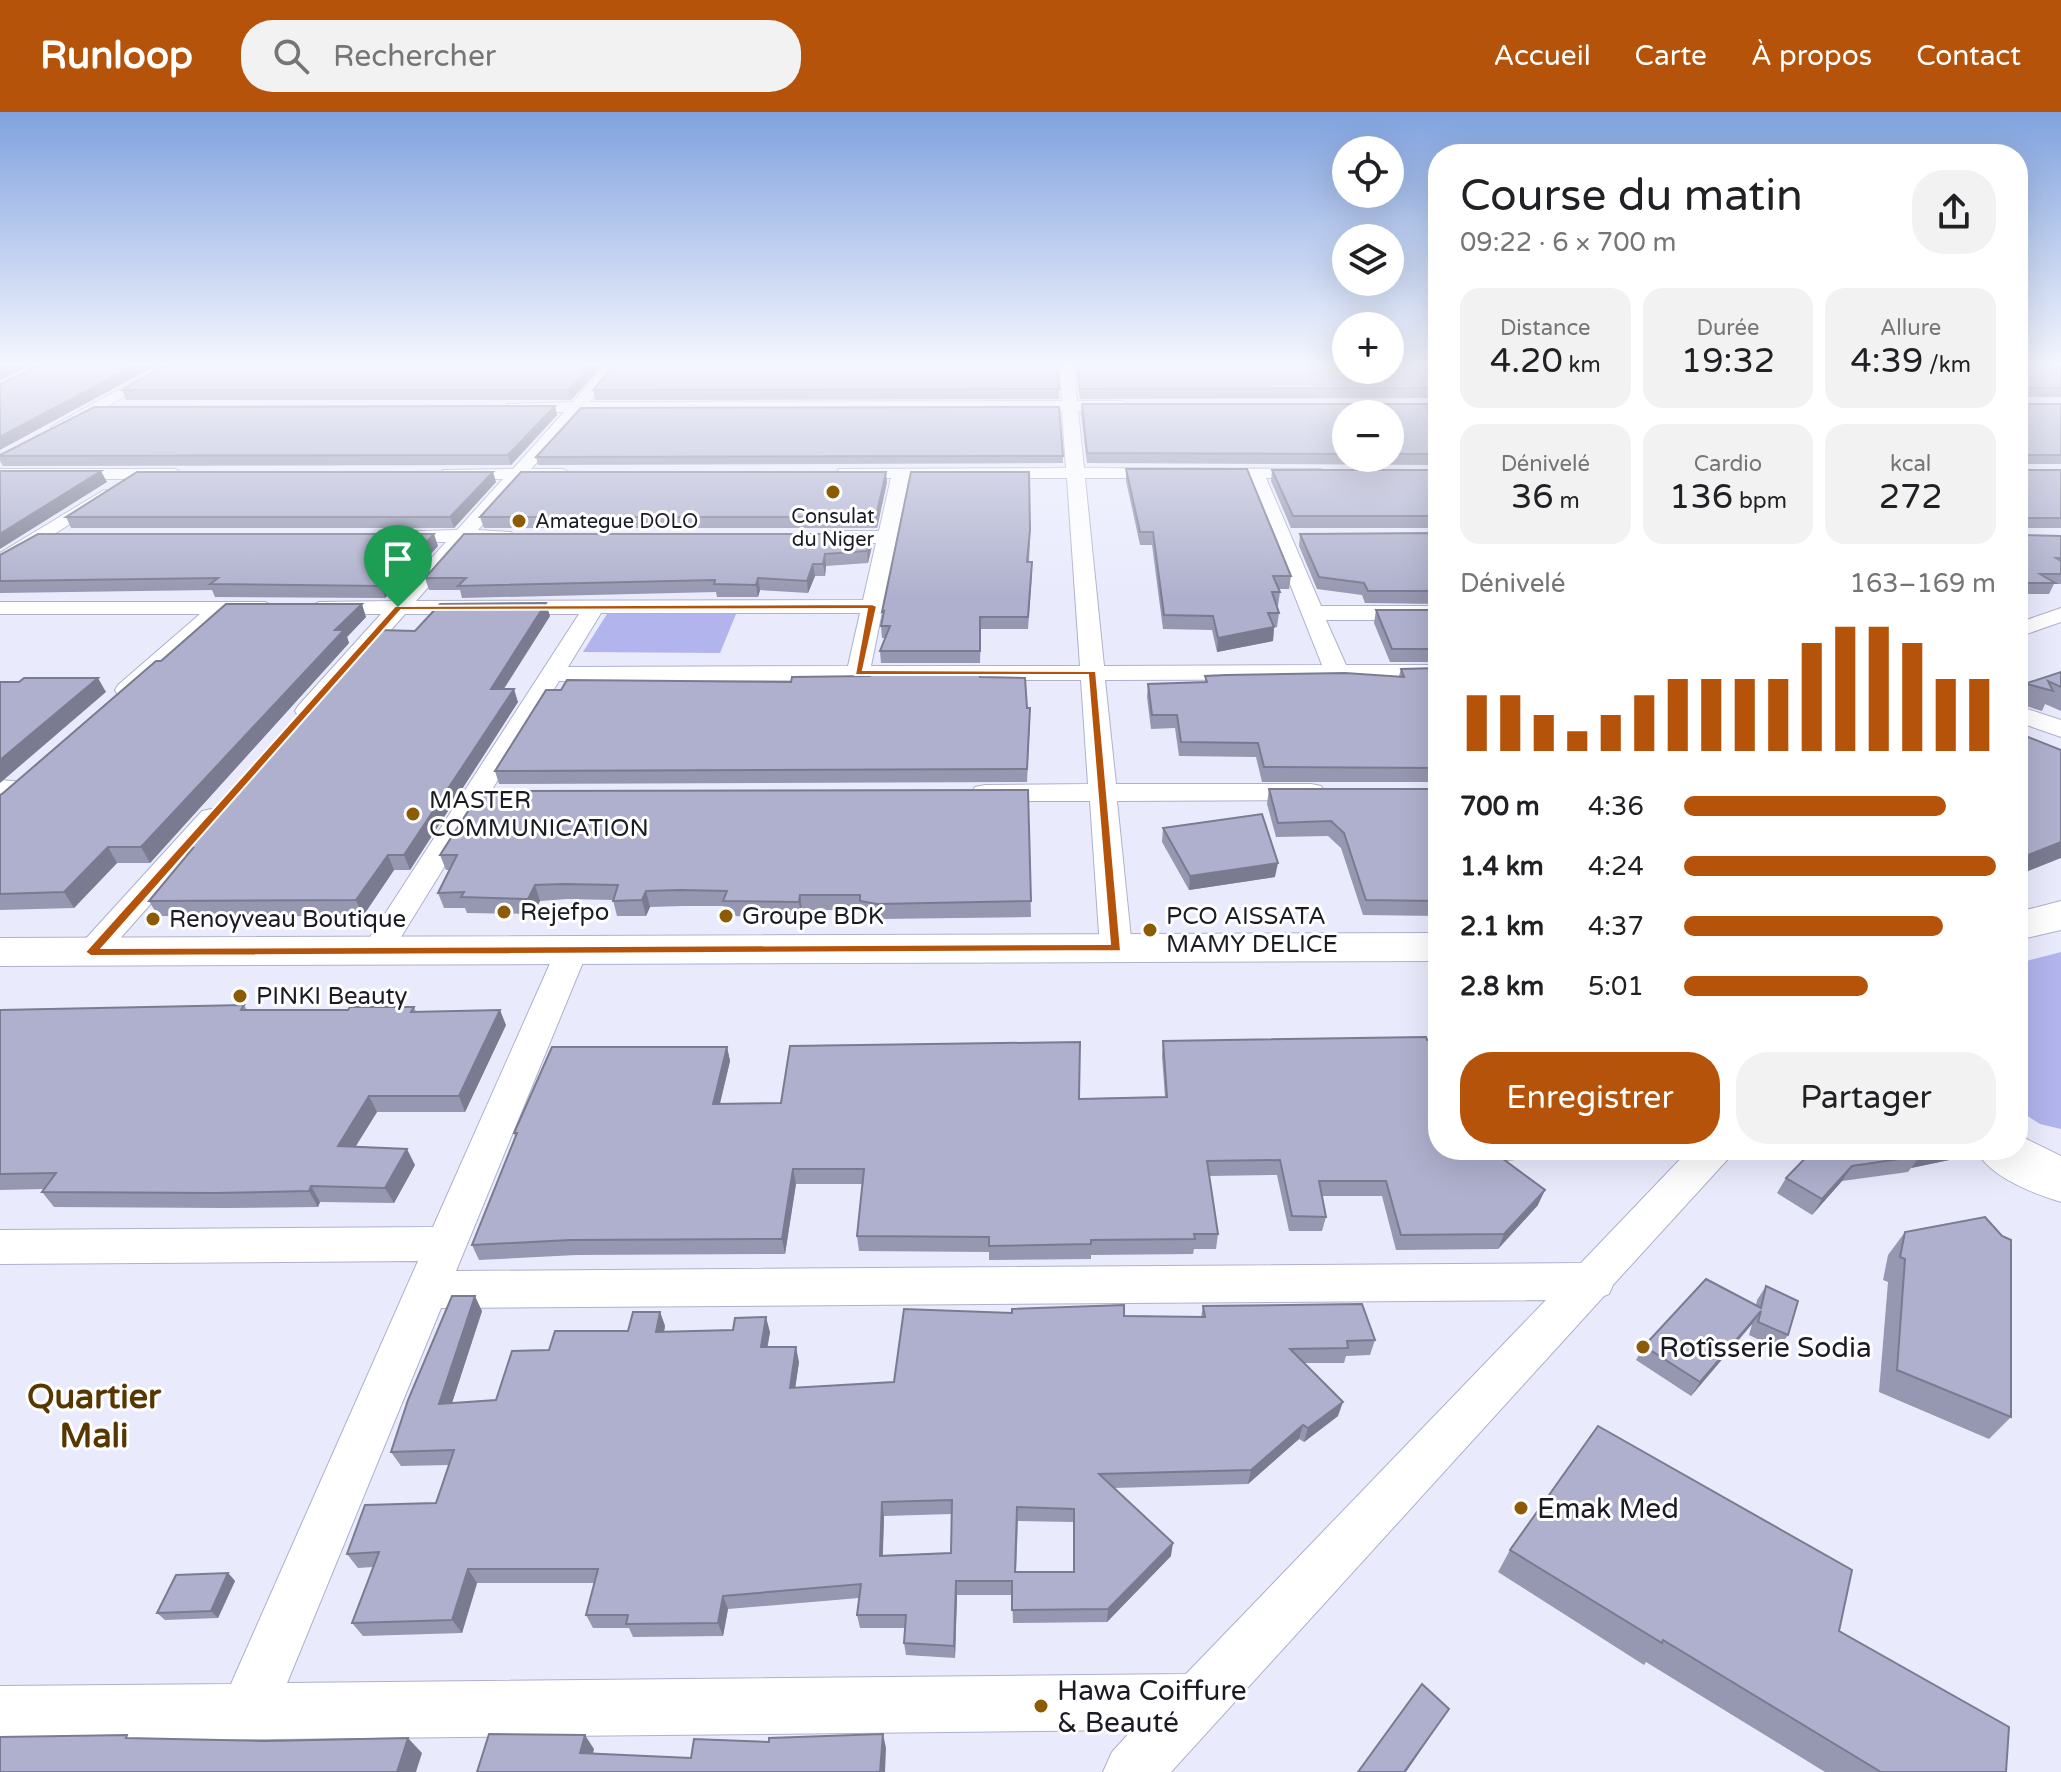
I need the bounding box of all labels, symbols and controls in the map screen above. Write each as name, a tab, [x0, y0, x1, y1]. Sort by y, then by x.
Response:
search box	[241, 20, 801, 92]
text: Runloop	[40, 33, 193, 79]
icon: search	[269, 34, 313, 78]
text: Rechercher	[333, 38, 496, 75]
text: Accueil	[1493, 39, 1591, 73]
text: Carte	[1635, 39, 1707, 73]
text: À propos	[1751, 39, 1872, 73]
text: Contact	[1916, 39, 2021, 73]
map controls	[1332, 136, 1404, 472]
button: locate	[1332, 136, 1404, 208]
text: Course du matin	[1460, 170, 1803, 223]
button: share	[1912, 170, 1996, 254]
button: layers	[1332, 224, 1404, 296]
text: 09:22 · 6 × 700 m	[1460, 227, 1676, 258]
button: +	[1332, 312, 1404, 384]
text: Distance	[1500, 315, 1591, 341]
text: Durée	[1697, 315, 1759, 341]
text: Allure	[1880, 315, 1941, 341]
text: 4.20	[1490, 341, 1563, 382]
text: 19:32	[1681, 341, 1775, 382]
text: 4:39	[1850, 341, 1923, 382]
text: km	[1563, 352, 1601, 378]
text: /km	[1923, 352, 1971, 378]
button: −	[1332, 400, 1404, 472]
text: Dénivelé	[1501, 451, 1590, 477]
text: Cardio	[1694, 451, 1762, 477]
text: kcal	[1890, 451, 1931, 477]
text: 36	[1511, 477, 1554, 518]
text: 136	[1669, 477, 1733, 518]
text: 272	[1879, 477, 1943, 518]
marker: Consulat du Niger	[824, 483, 842, 501]
text: m	[1554, 488, 1580, 514]
text: bpm	[1733, 488, 1787, 514]
place label: Consulat du Niger	[791, 505, 875, 552]
place label: Amategue DOLO	[535, 510, 698, 534]
marker: Amategue DOLO	[510, 512, 528, 530]
pin	[364, 525, 432, 607]
icon: arrive	[376, 537, 420, 581]
text: Dénivelé	[1460, 568, 1566, 599]
text: 163–169 m	[1850, 568, 1996, 599]
place label: MASTER COMMUNICATION	[429, 786, 649, 843]
text: 700 m	[1460, 791, 1540, 822]
text: 4:36	[1588, 791, 1644, 822]
marker: MASTER COMMUNICATION	[404, 805, 422, 823]
text: 1.4 km	[1460, 851, 1544, 882]
text: 4:24	[1588, 851, 1644, 882]
place label: Rejefpo	[520, 898, 609, 927]
place label: Groupe BDK	[742, 902, 884, 931]
place label: PCO AISSATA MAMY DELICE	[1166, 902, 1338, 959]
marker: Rejefpo	[495, 903, 513, 921]
place label: Renoyveau Boutique	[169, 905, 406, 934]
marker: Groupe BDK	[717, 907, 735, 925]
marker: Renoyveau Boutique	[144, 910, 162, 928]
text: 2.1 km	[1460, 911, 1544, 942]
text: 4:37	[1588, 911, 1644, 942]
marker: PCO AISSATA MAMY DELICE	[1141, 921, 1159, 939]
text: 2.8 km	[1460, 971, 1544, 1002]
text: 5:01	[1588, 971, 1644, 1002]
place label: PINKI Beauty	[256, 982, 408, 1011]
marker: PINKI Beauty	[231, 987, 249, 1005]
button: Enregistrer	[1460, 1052, 1720, 1144]
button: Partager	[1736, 1052, 1996, 1144]
place label: Rotîsserie Sodia	[1659, 1331, 1872, 1365]
marker: Rotîsserie Sodia	[1634, 1338, 1652, 1356]
district label: Quartier Mali	[27, 1377, 162, 1457]
place label: Emak Med	[1537, 1492, 1679, 1526]
marker: Emak Med	[1512, 1499, 1530, 1517]
place label: Hawa Coiffure & Beauté	[1057, 1674, 1247, 1740]
marker: Hawa Coiffure & Beauté	[1032, 1697, 1050, 1715]

